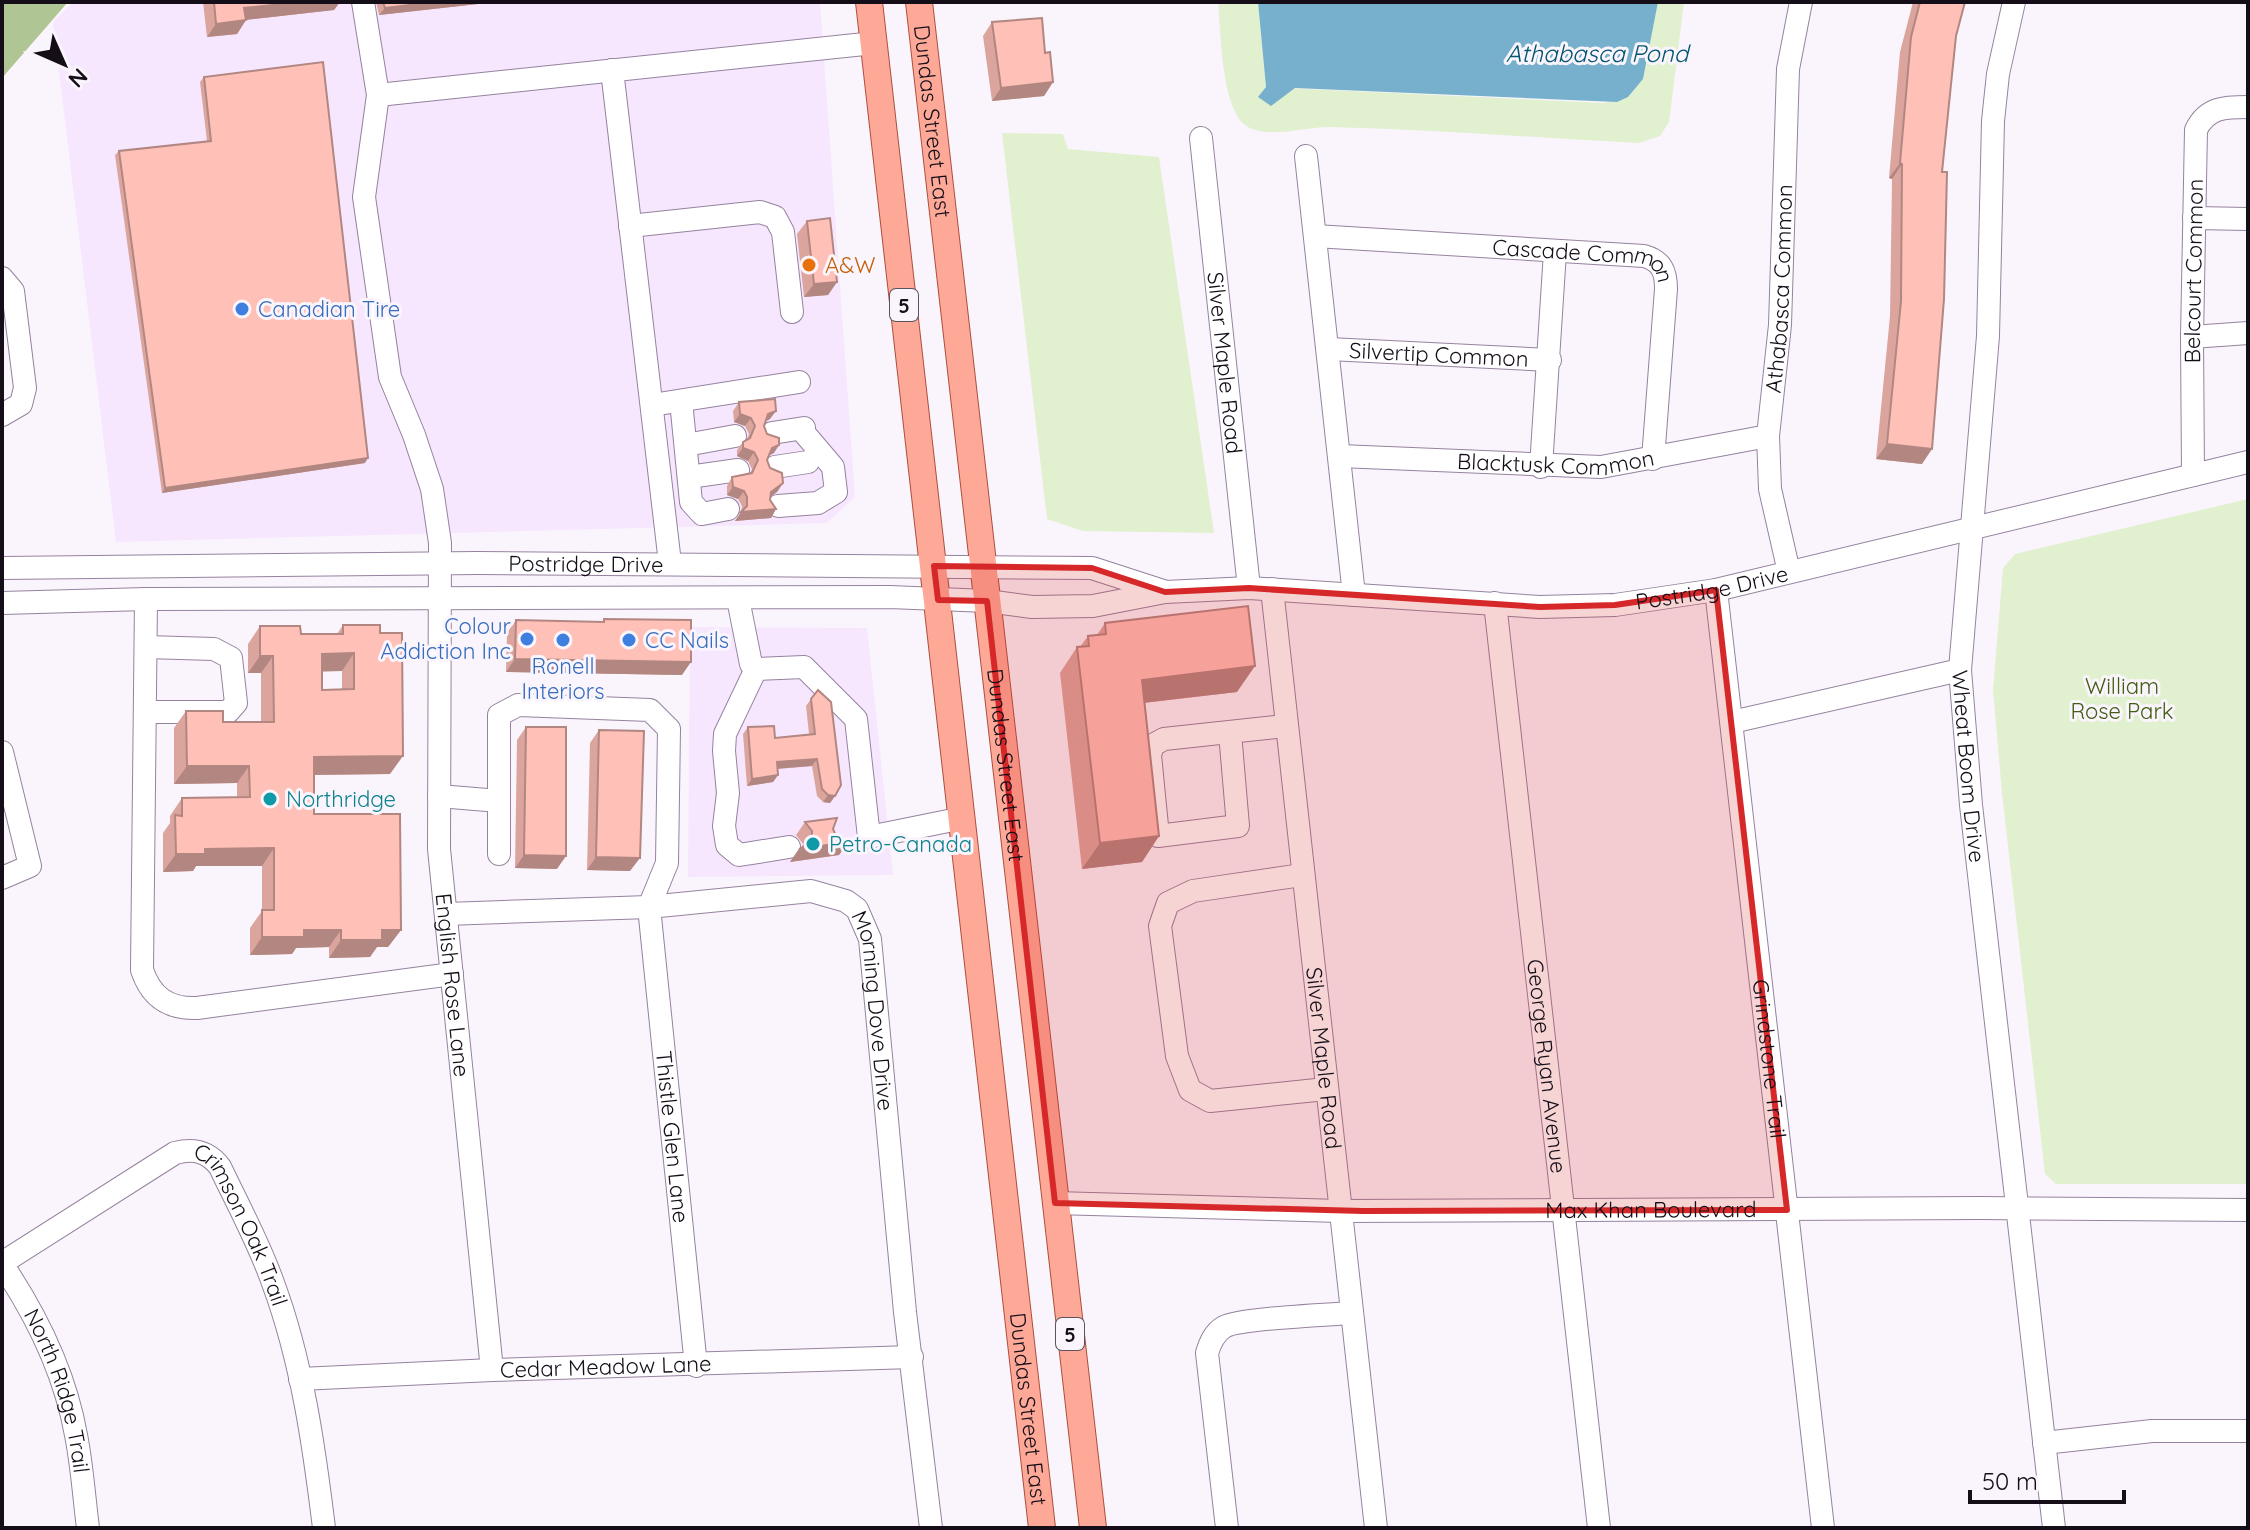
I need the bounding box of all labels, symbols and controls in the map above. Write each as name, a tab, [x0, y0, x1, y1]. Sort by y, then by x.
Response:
street label: Dundas Street East	[908, 23, 957, 219]
north arrow	[24, 24, 104, 104]
water label: Athabasca Pond	[1506, 38, 1692, 68]
text: N	[63, 63, 94, 94]
street label: Belcourt Common	[2178, 178, 2209, 363]
street label: Athabasca Common	[1759, 184, 1798, 394]
street label: Cascade Common	[1492, 233, 1680, 285]
place label: A&W	[825, 251, 875, 279]
marker: A&W	[800, 256, 818, 274]
street label: Silver Maple Road	[1201, 270, 1249, 455]
road number: 5	[890, 289, 918, 321]
place label: Canadian Tire	[258, 295, 400, 323]
marker: Canadian Tire	[233, 300, 251, 318]
street label: Silvertip Common	[1349, 336, 1529, 373]
street label: Blacktusk Common	[1456, 443, 1656, 481]
street label: Postridge Drive	[508, 549, 664, 579]
street label: Postridge Drive	[1633, 559, 1791, 616]
place label: Colour Addiction Inc	[380, 612, 512, 665]
place label: CC Nails	[645, 626, 729, 654]
marker: Colour Addiction Inc	[518, 630, 536, 648]
marker: Ronell Interiors	[554, 631, 572, 649]
marker: CC Nails	[620, 631, 638, 649]
place label: Ronell Interiors	[521, 652, 605, 705]
street label: Dundas Street East	[981, 667, 1031, 863]
street label: Wheat Boom Drive	[1946, 669, 1992, 864]
park label: William Rose Park	[2070, 672, 2174, 725]
place label: Northridge	[286, 785, 396, 813]
marker: Northridge	[261, 790, 279, 808]
place label: Petro-Canada	[829, 830, 972, 858]
marker: Petro-Canada	[804, 835, 822, 853]
street label: English Rose Lane	[430, 892, 476, 1078]
street label: Morning Dove Drive	[845, 906, 900, 1112]
street label: George Ryan Avenue	[1521, 957, 1573, 1175]
street label: Silver Maple Road	[1300, 966, 1348, 1151]
street label: Grindstone Trail	[1747, 978, 1792, 1140]
street label: Thistle Glen Lane	[650, 1049, 695, 1224]
street label: Crimson Oak Trail	[191, 1137, 294, 1309]
street label: Max Khan Boulevard	[1545, 1195, 1757, 1224]
street label: North Ridge Trail	[18, 1304, 96, 1474]
street label: Dundas Street East	[1004, 1311, 1053, 1507]
road number: 5	[1056, 1318, 1084, 1350]
street label: Cedar Meadow Lane	[500, 1349, 712, 1384]
scale bar	[1970, 1454, 2124, 1504]
text: 50 m	[1982, 1466, 2038, 1496]

